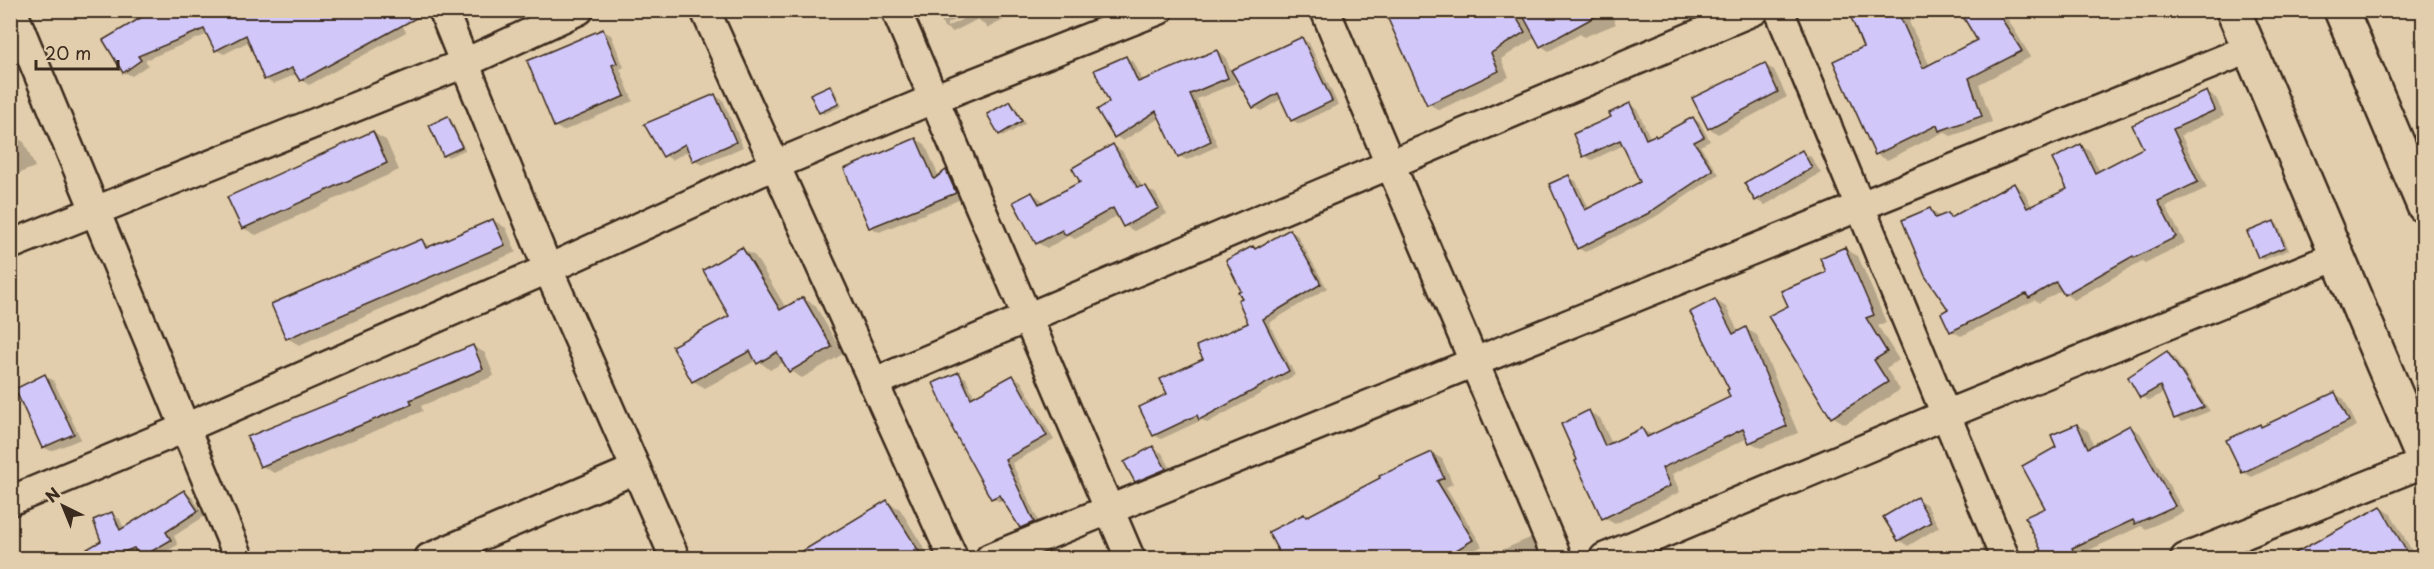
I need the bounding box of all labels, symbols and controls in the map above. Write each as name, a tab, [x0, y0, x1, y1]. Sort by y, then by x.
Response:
scale bar	[36, 33, 118, 71]
text: 20 m	[45, 39, 91, 66]
north arrow	[33, 476, 93, 536]
text: N	[39, 481, 65, 507]

